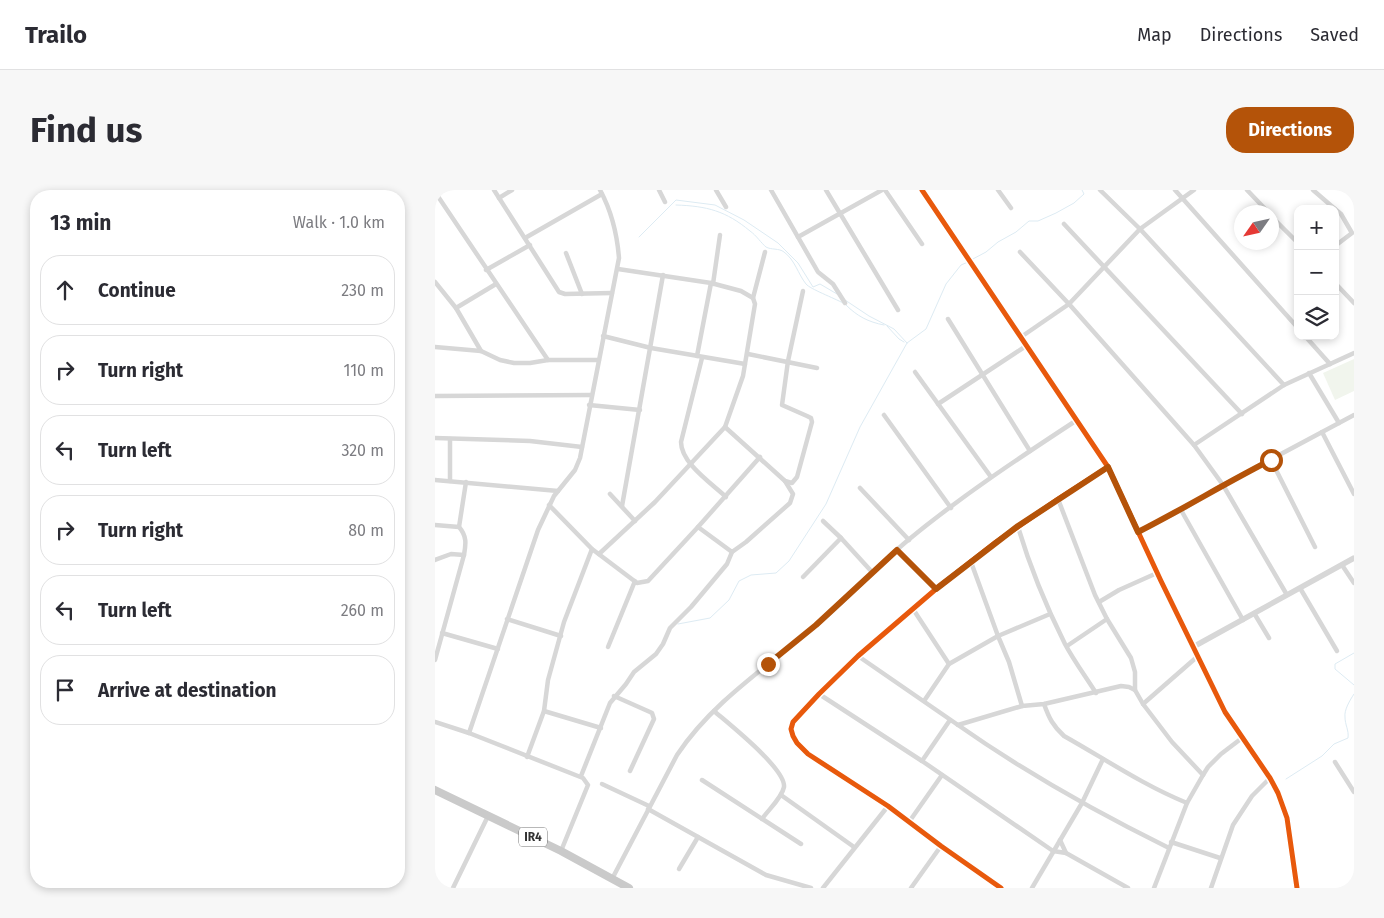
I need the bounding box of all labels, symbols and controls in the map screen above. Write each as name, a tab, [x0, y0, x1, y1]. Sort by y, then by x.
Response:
text: Trailo	[25, 21, 87, 49]
text: Map	[1137, 24, 1172, 46]
text: Directions	[1200, 24, 1282, 46]
text: Saved	[1310, 24, 1359, 46]
button: Directions	[1226, 107, 1354, 153]
text: Find us	[30, 109, 142, 151]
north arrow	[1234, 205, 1279, 250]
map controls	[1294, 205, 1339, 340]
button: +	[1294, 205, 1339, 250]
text: 13 min	[50, 210, 111, 236]
text: Walk · 1.0 km	[293, 213, 385, 232]
button: −	[1294, 250, 1339, 295]
icon: ahead	[51, 276, 79, 304]
text: Continue	[98, 279, 176, 302]
text: 230 m	[341, 281, 384, 300]
button: layers	[1294, 295, 1339, 340]
icon: right	[51, 356, 79, 384]
text: Turn right	[98, 359, 183, 382]
text: 110 m	[343, 361, 384, 380]
icon: left	[51, 436, 79, 464]
text: Turn left	[98, 439, 172, 462]
text: 320 m	[341, 441, 384, 460]
route start	[1260, 449, 1283, 472]
icon: right	[51, 516, 79, 544]
text: Turn right	[98, 519, 183, 542]
text: 80 m	[348, 521, 384, 540]
icon: left	[51, 596, 79, 624]
text: Turn left	[98, 599, 172, 622]
text: 260 m	[341, 601, 384, 620]
route end	[757, 653, 780, 676]
icon: arrive	[51, 676, 79, 704]
text: Arrive at destination	[98, 679, 277, 702]
road number: IR4	[519, 828, 547, 846]

